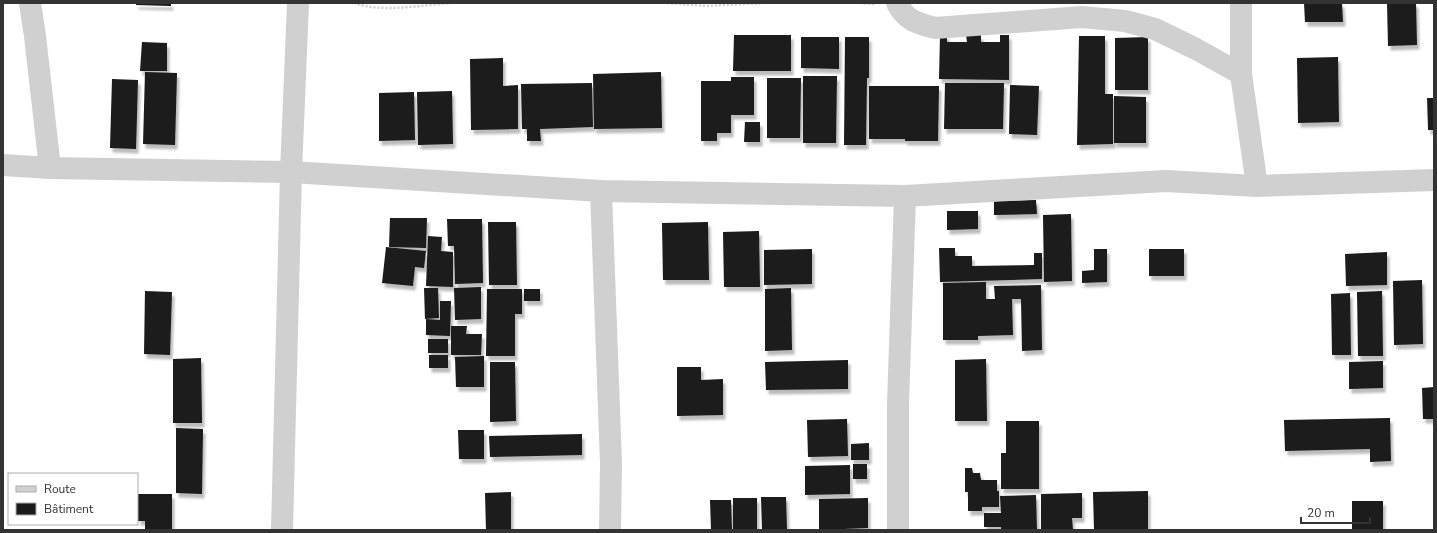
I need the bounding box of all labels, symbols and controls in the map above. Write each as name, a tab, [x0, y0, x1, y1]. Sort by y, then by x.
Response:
legend	[8, 473, 138, 525]
text: Route	[44, 481, 76, 497]
scale bar	[1301, 499, 1370, 525]
text: Bâtiment	[44, 501, 94, 517]
text: 20 m	[1307, 505, 1335, 521]

